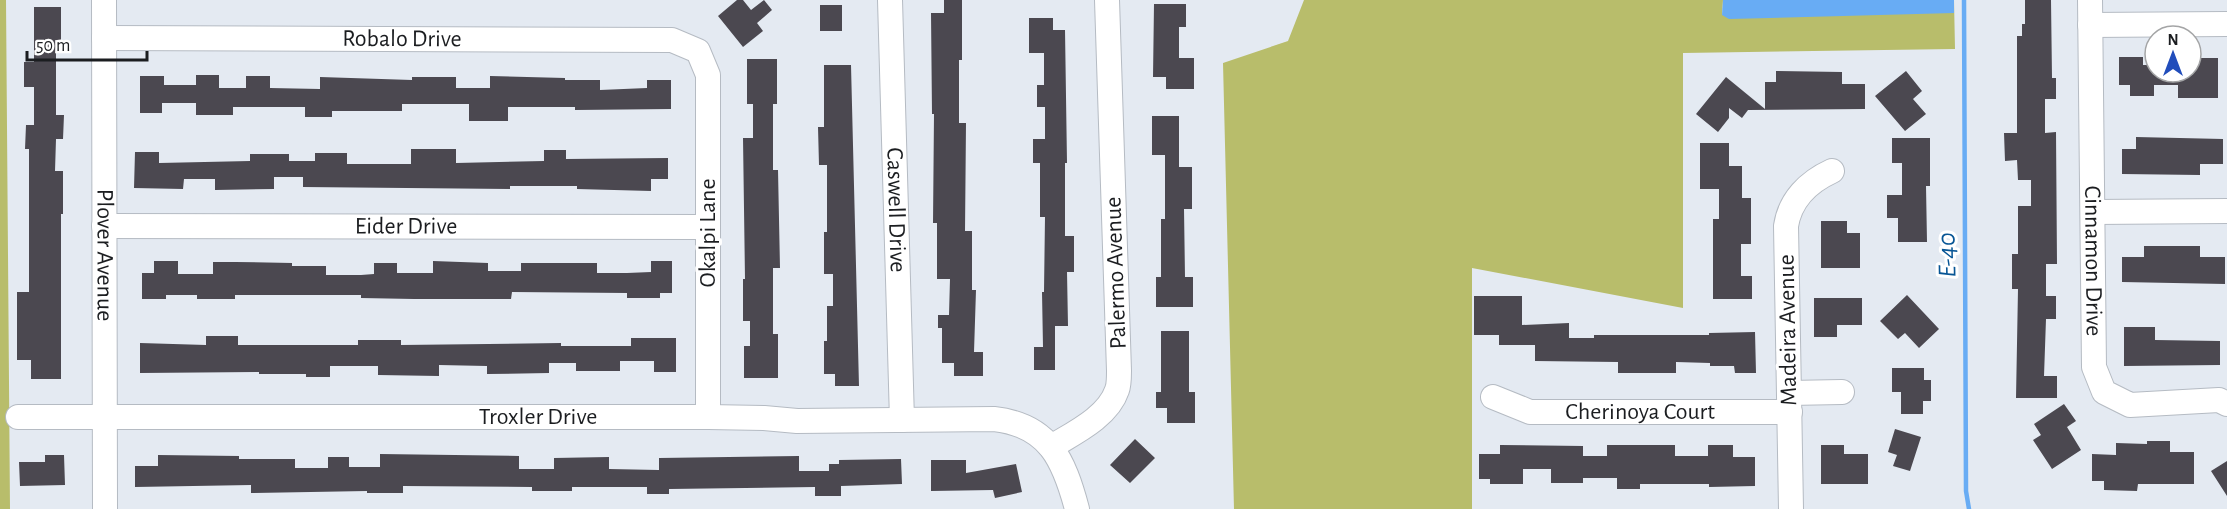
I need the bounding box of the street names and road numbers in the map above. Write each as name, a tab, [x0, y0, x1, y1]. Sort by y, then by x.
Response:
street label: Robalo Drive	[342, 27, 462, 51]
street label: Caswell Drive	[882, 147, 910, 273]
street label: Okalpi Lane	[696, 179, 720, 287]
street label: Cinnamon Drive	[2080, 185, 2106, 337]
street label: Plover Avenue	[92, 189, 117, 321]
street label: Palermo Avenue	[1101, 196, 1131, 350]
street label: Eider Drive	[355, 214, 457, 239]
street label: Madeira Avenue	[1775, 254, 1801, 406]
street label: Cherinoya Court	[1565, 400, 1715, 424]
street label: Troxler Drive	[479, 405, 597, 429]

